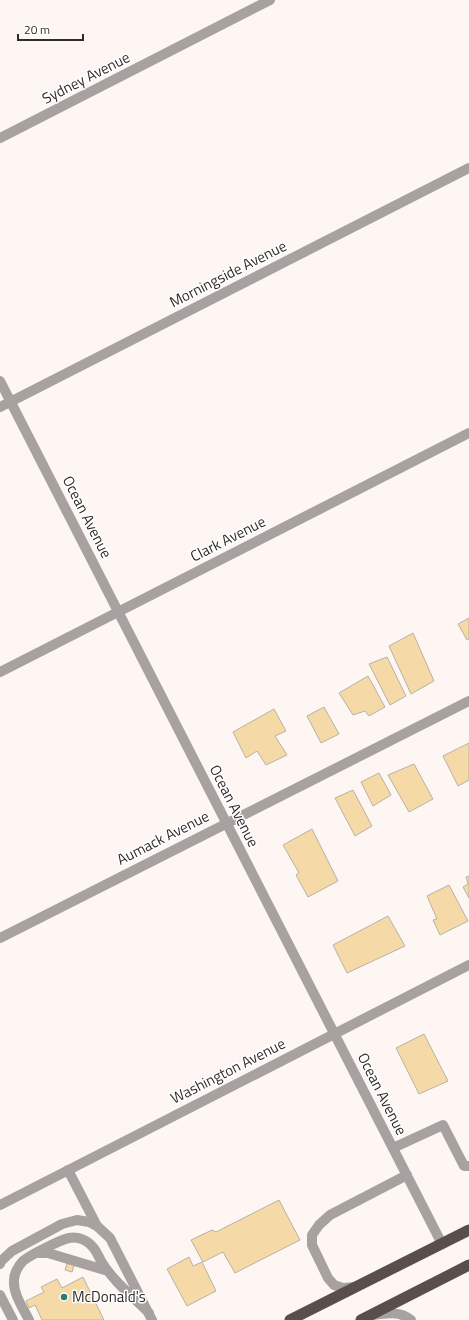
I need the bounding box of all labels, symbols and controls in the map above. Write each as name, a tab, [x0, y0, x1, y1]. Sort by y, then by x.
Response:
scale bar	[18, 16, 83, 42]
text: 20 m	[24, 20, 50, 39]
street label: Sydney Avenue	[38, 46, 134, 110]
street label: Morningside Avenue	[165, 234, 290, 313]
street label: Ocean Avenue	[57, 472, 118, 562]
street label: Clark Avenue	[186, 510, 269, 567]
street label: Ocean Avenue	[204, 761, 265, 851]
street label: Aumack Avenue	[113, 804, 213, 871]
street label: Washington Avenue	[166, 1032, 289, 1109]
street label: Ocean Avenue	[352, 1049, 413, 1139]
place label: McDonald's	[72, 1285, 146, 1308]
marker: McDonald's	[59, 1292, 69, 1302]

